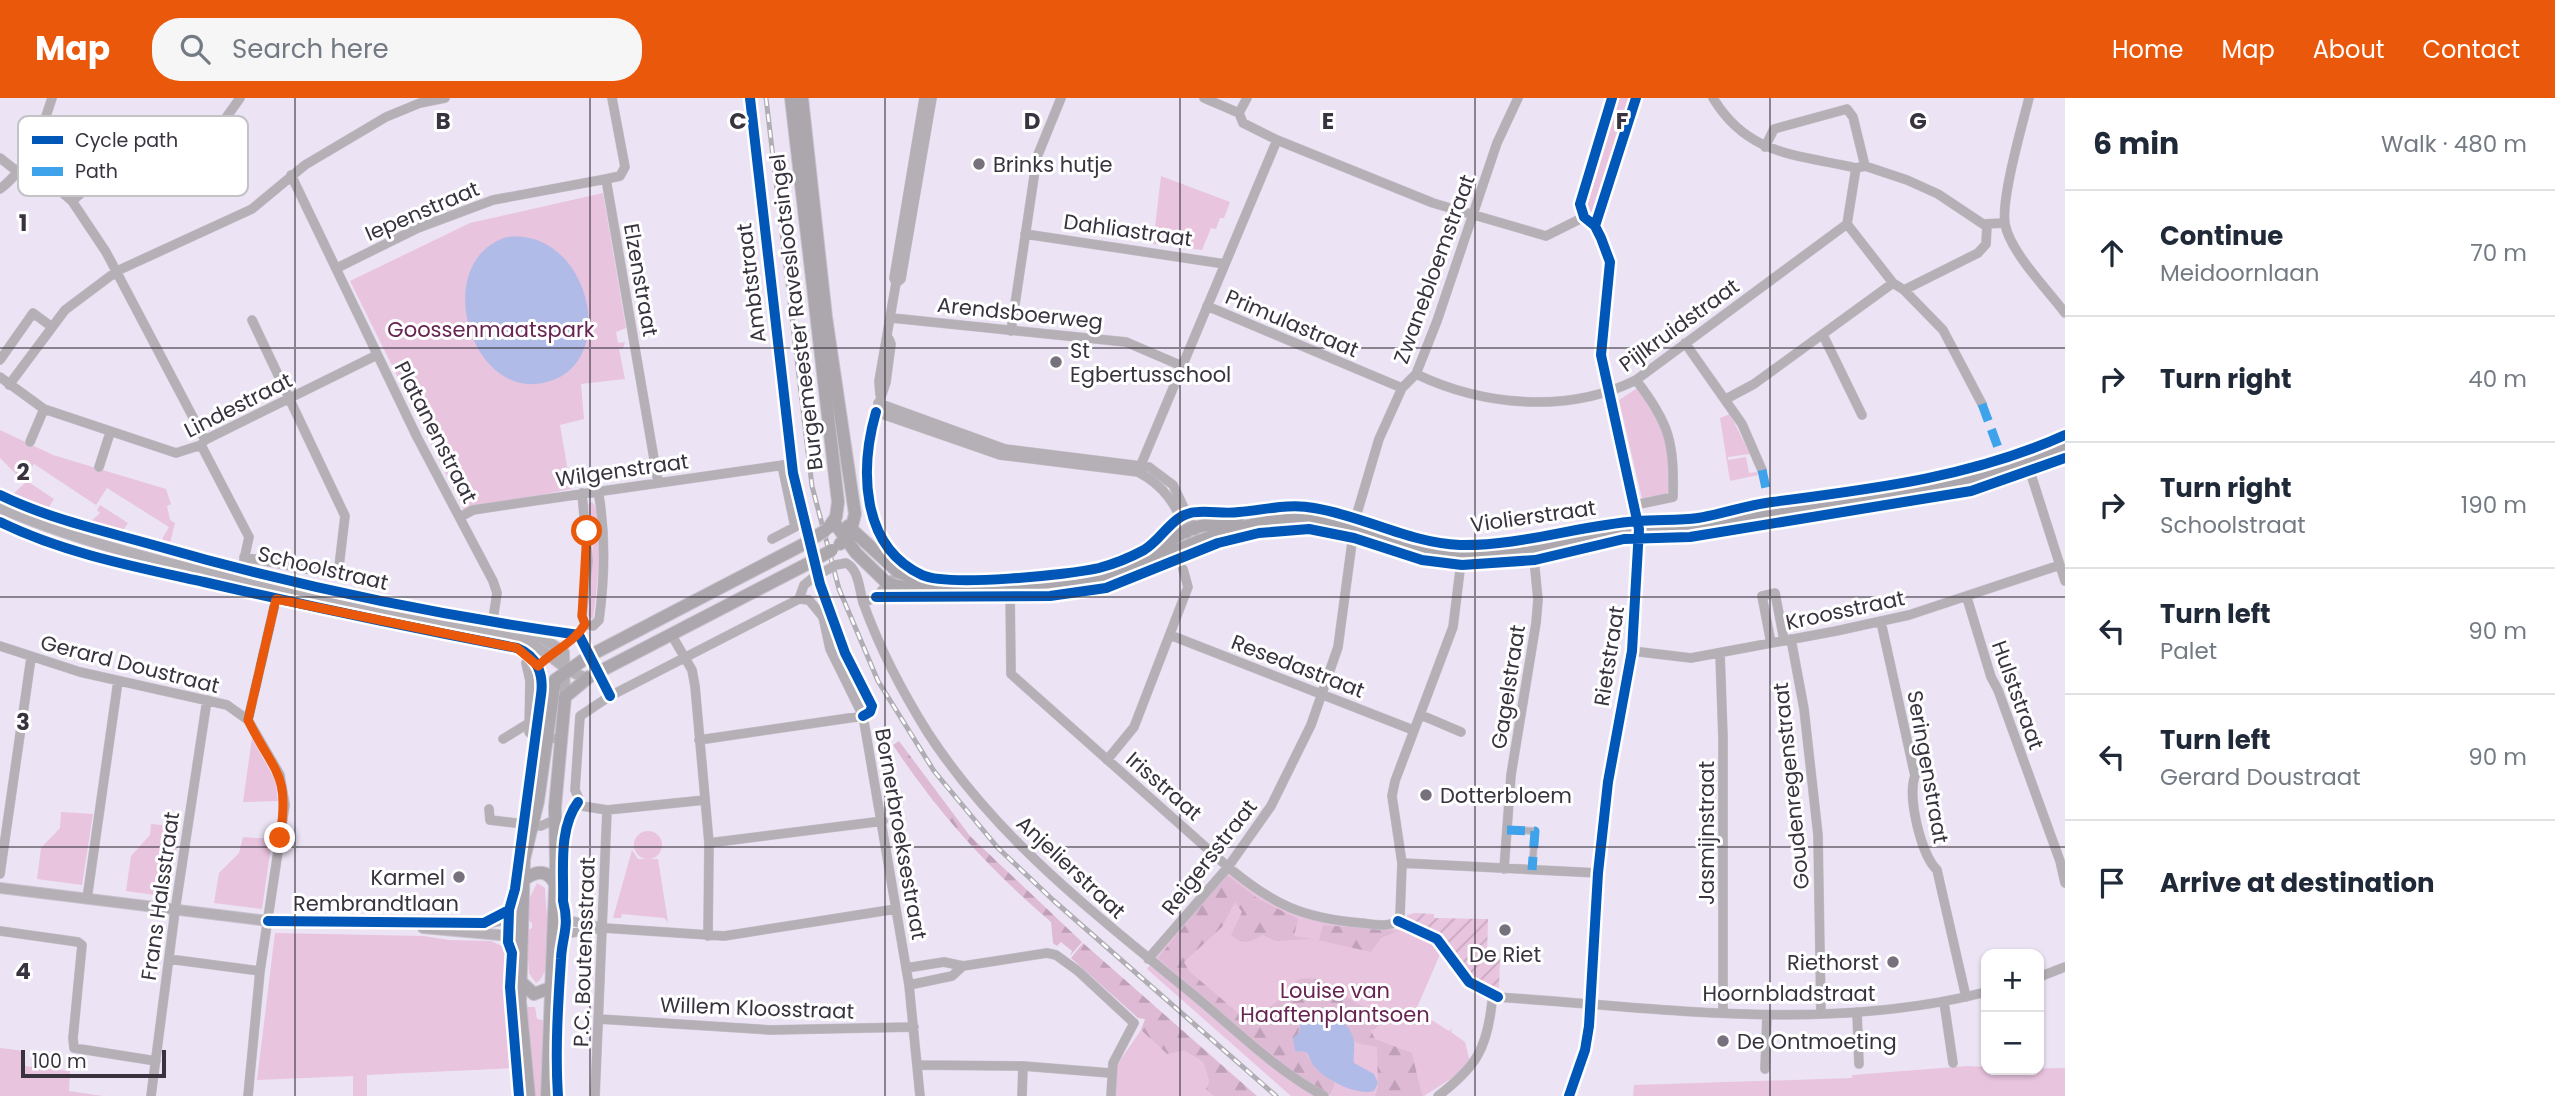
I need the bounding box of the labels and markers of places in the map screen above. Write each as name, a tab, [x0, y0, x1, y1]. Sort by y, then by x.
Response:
place label: Brinks hutje	[993, 150, 1112, 179]
marker: Brinks hutje	[971, 156, 987, 172]
place label: St Egbertusschool	[1070, 336, 1231, 389]
marker: St Egbertusschool	[1048, 354, 1064, 370]
place label: Dotterbloem	[1440, 781, 1572, 810]
marker: Dotterbloem	[1418, 787, 1434, 803]
place label: Karmel	[371, 863, 445, 892]
marker: Karmel	[451, 869, 467, 885]
marker: De Riet	[1497, 922, 1513, 938]
place label: De Riet	[1469, 940, 1541, 969]
place label: Riethorst	[1787, 948, 1879, 977]
marker: Riethorst	[1885, 954, 1901, 970]
place label: De Ontmoeting	[1737, 1027, 1897, 1056]
marker: De Ontmoeting	[1715, 1033, 1731, 1049]

